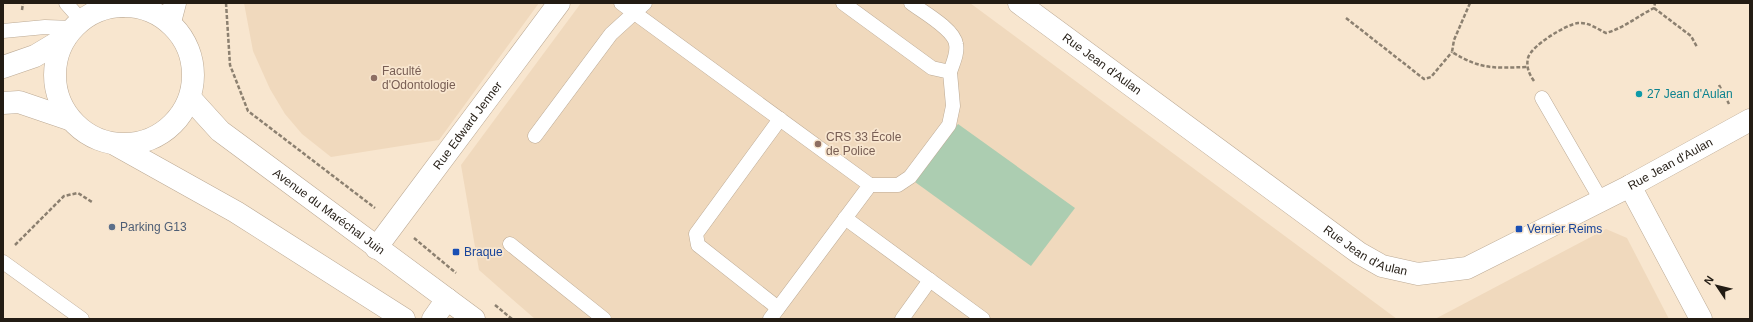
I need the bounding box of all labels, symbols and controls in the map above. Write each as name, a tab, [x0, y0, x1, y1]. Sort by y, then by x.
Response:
street label: Rue Jean d'Aulan	[1060, 30, 1144, 98]
place label: Faculté d'Odontologie	[382, 64, 456, 92]
marker: Faculté d'Odontologie	[369, 73, 379, 83]
street label: Rue Edward Jenner	[430, 79, 505, 172]
place label: 27 Jean d'Aulan	[1647, 87, 1733, 101]
marker: 27 Jean d'Aulan	[1634, 89, 1644, 99]
place label: CRS 33 École de Police	[826, 129, 902, 158]
street label: Rue Jean d'Aulan	[1625, 135, 1715, 193]
marker: CRS 33 École de Police	[813, 139, 823, 149]
street label: Avenue du Maréchal Juin	[270, 166, 387, 257]
place label: Parking G13	[120, 220, 187, 234]
marker: Parking G13	[107, 222, 117, 232]
street label: Rue Jean d'Aulan	[1321, 222, 1409, 278]
place label: Vernier Reims	[1527, 222, 1602, 236]
marker: Vernier Reims	[1514, 224, 1524, 234]
place label: Braque	[464, 245, 503, 259]
marker: Braque	[451, 247, 461, 257]
north arrow	[1697, 266, 1737, 306]
text: N	[1702, 274, 1716, 287]

